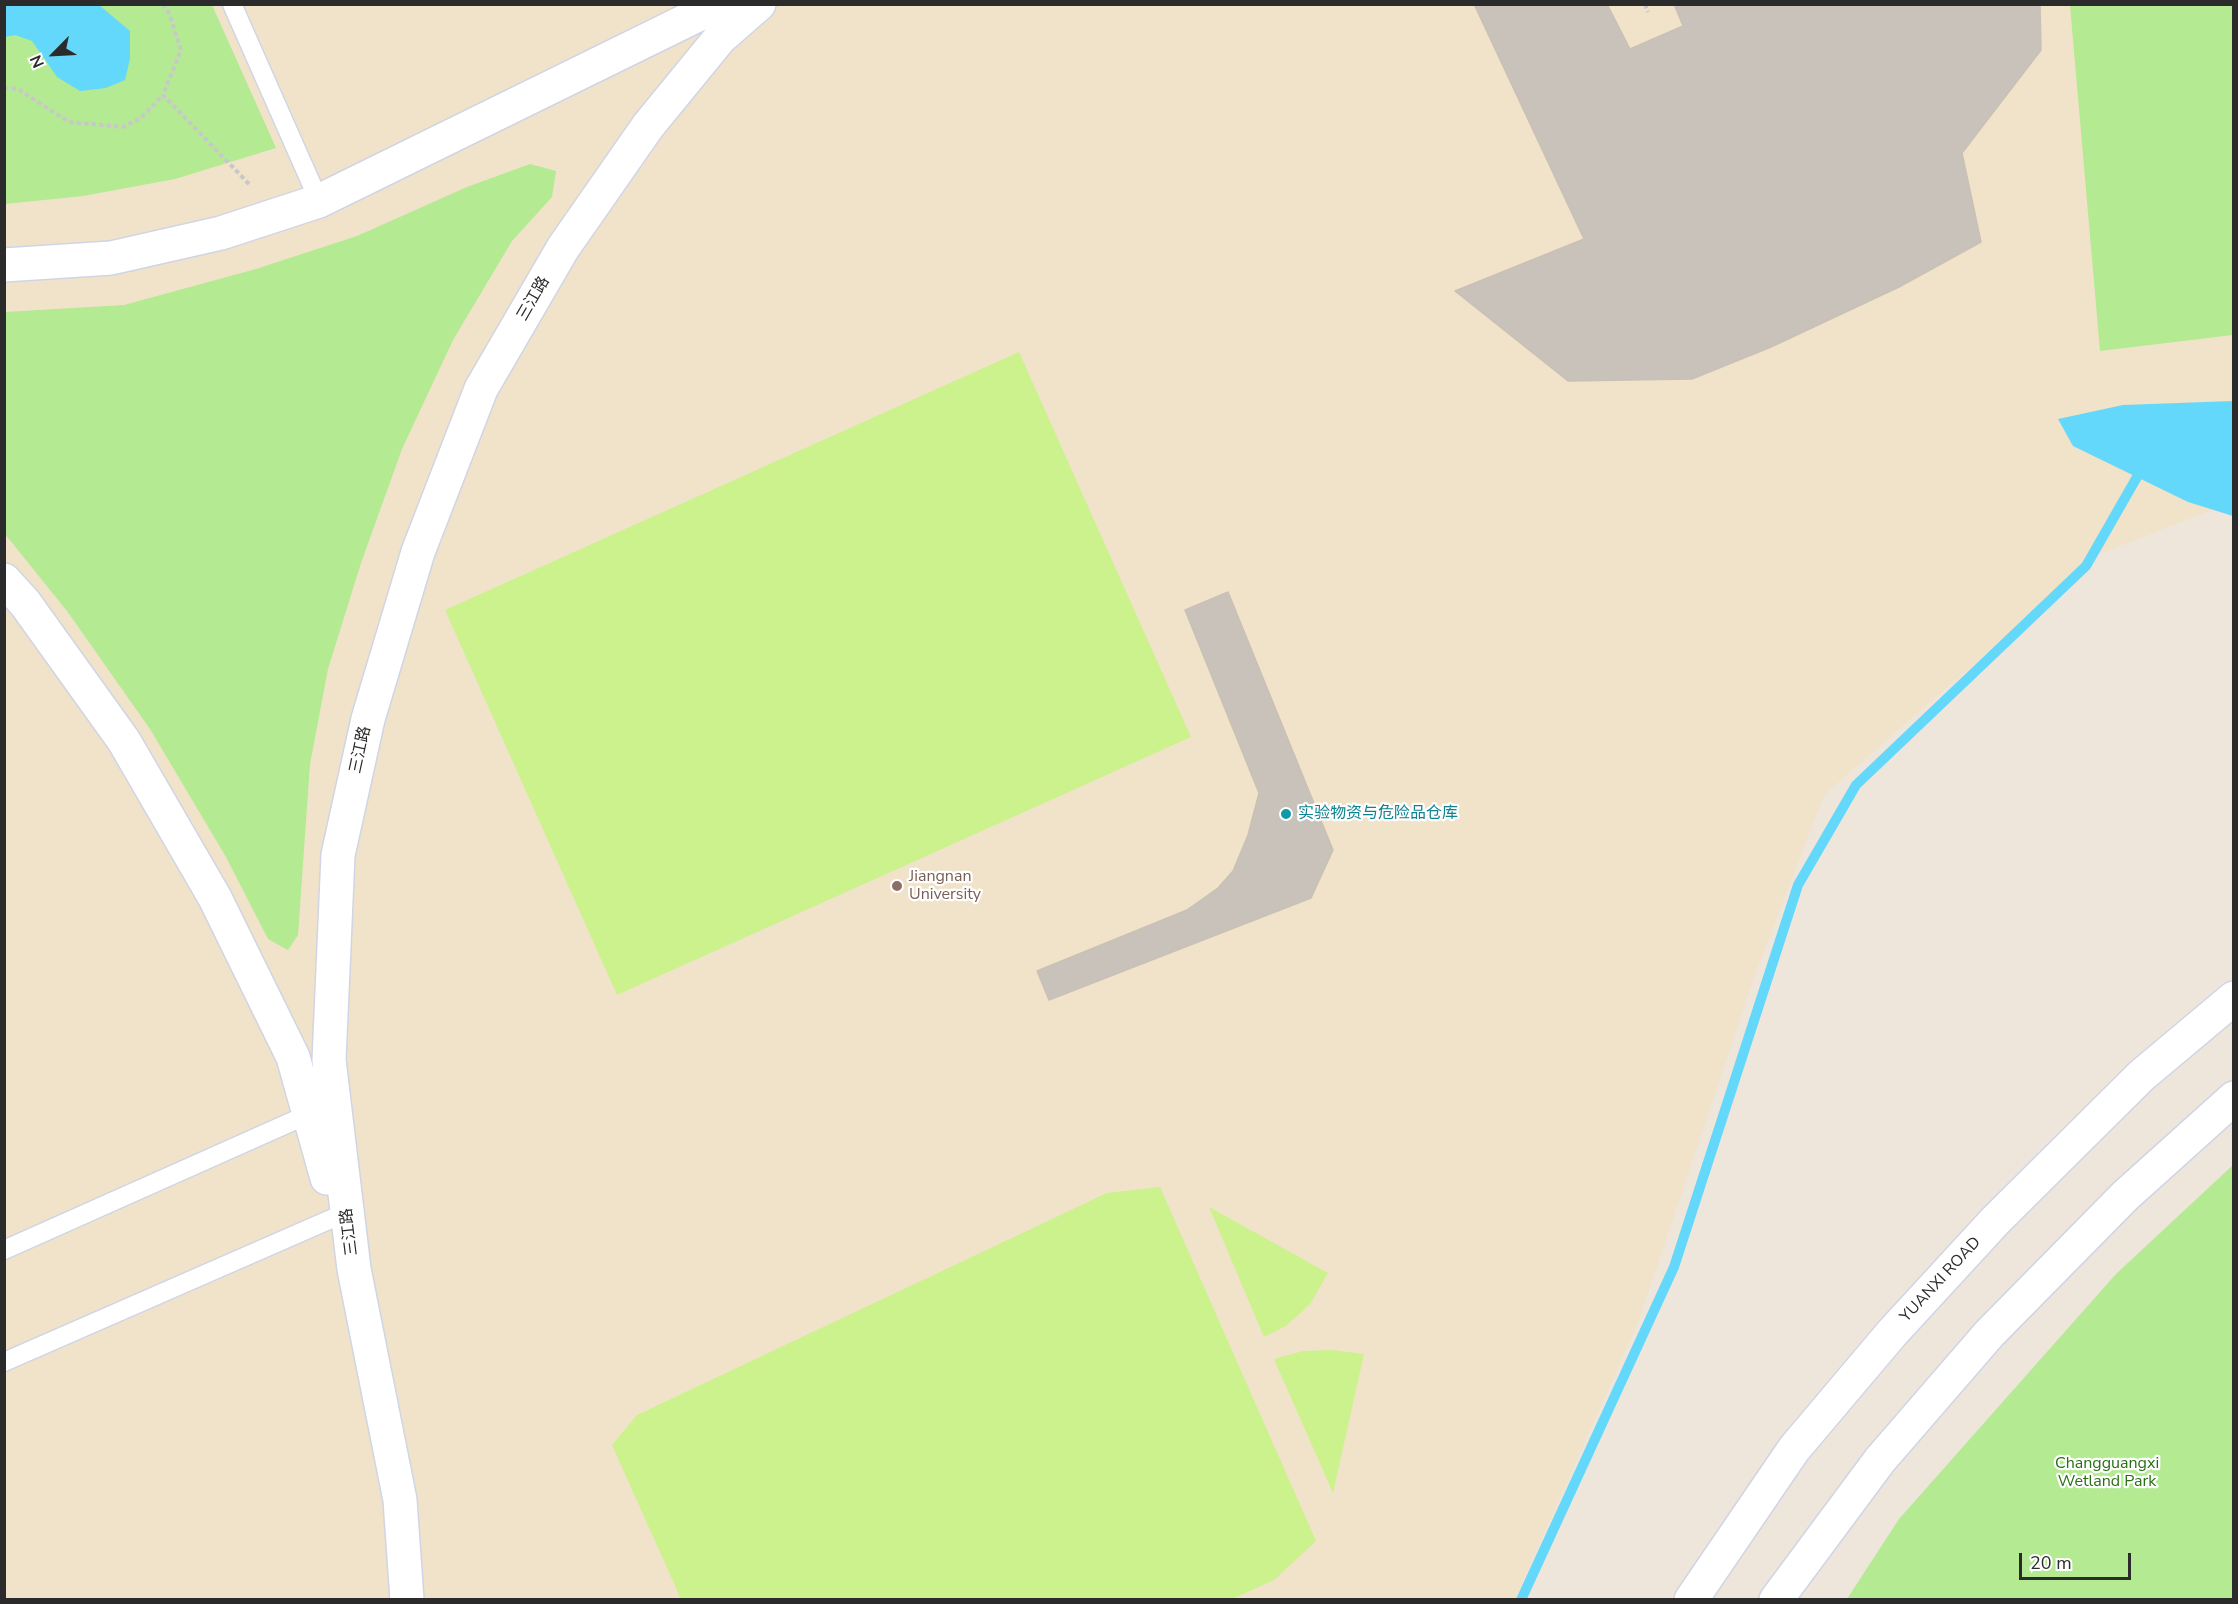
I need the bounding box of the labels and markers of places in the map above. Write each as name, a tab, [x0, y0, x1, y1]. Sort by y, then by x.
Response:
place label: 实验物资与危险品仓库	[1298, 804, 1458, 824]
marker: 实验物资与危险品仓库	[1279, 807, 1293, 821]
place label: Jiangnan University	[909, 867, 981, 905]
marker: Jiangnan University	[890, 879, 904, 893]

